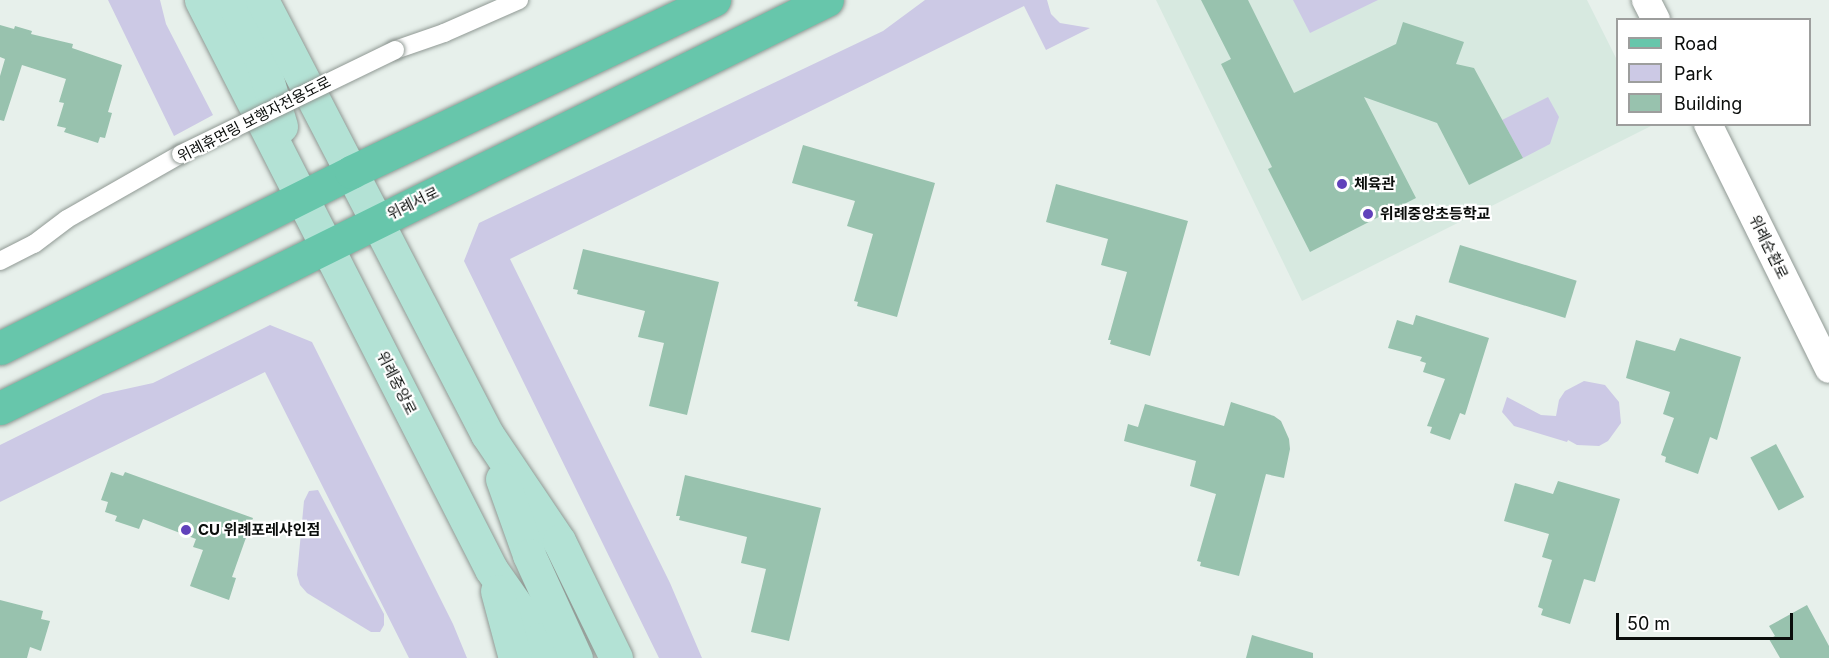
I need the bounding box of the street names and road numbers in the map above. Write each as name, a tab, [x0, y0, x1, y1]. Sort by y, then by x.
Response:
street label: 위례휴먼링 보행자전용도로	[174, 72, 334, 166]
street label: 위례서로	[384, 183, 442, 223]
street label: 위례순환로	[1746, 212, 1792, 282]
street label: 위례중앙로	[373, 348, 421, 418]

